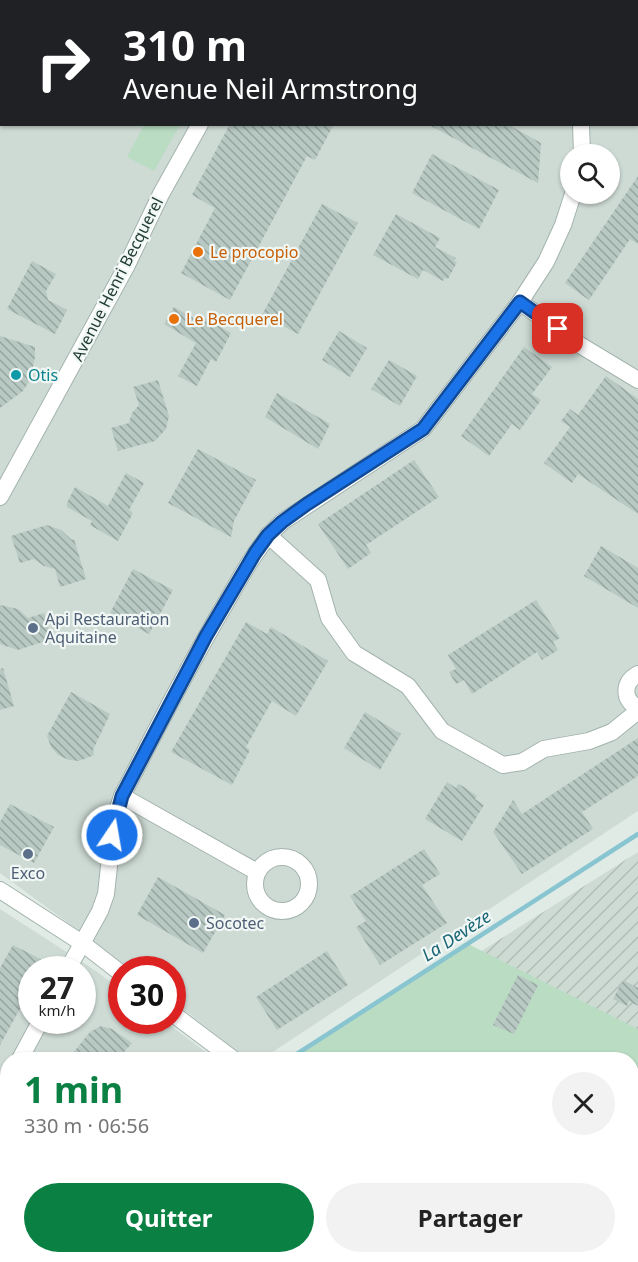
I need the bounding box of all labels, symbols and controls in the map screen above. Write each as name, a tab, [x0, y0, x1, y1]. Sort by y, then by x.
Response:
text: 310 m	[123, 16, 247, 73]
icon: right	[24, 24, 102, 102]
text: Avenue Neil Armstrong	[123, 70, 418, 107]
map controls	[560, 144, 620, 204]
button: search	[560, 144, 620, 204]
street label: Avenue Henri Becquerel	[66, 193, 168, 365]
place label: Le procopio	[210, 241, 298, 263]
marker: Le procopio	[191, 245, 205, 259]
pin	[532, 303, 583, 354]
place label: Le Becquerel	[186, 308, 283, 330]
marker: Le Becquerel	[167, 312, 181, 326]
icon: arrive	[541, 312, 574, 345]
place label: Otis	[28, 364, 58, 386]
marker: Otis	[9, 368, 23, 382]
place label: Api Restauration Aquitaine	[45, 608, 169, 648]
marker: Api Restauration Aquitaine	[26, 621, 40, 635]
position arrow	[80, 803, 144, 867]
marker: Exco	[21, 847, 35, 861]
place label: Exco	[11, 862, 45, 884]
water label: La Devèze	[417, 904, 495, 966]
place label: Socotec	[206, 912, 265, 934]
marker: Socotec	[187, 916, 201, 930]
speed limit sign: 30	[108, 956, 186, 1034]
text: 27	[40, 967, 74, 1008]
text: km/h	[39, 1000, 75, 1020]
text: 1 min	[24, 1065, 123, 1114]
button: close	[552, 1072, 615, 1135]
text: 330 m · 06:56	[24, 1112, 149, 1139]
button: Quitter	[24, 1183, 314, 1252]
button: Partager	[326, 1183, 615, 1252]

